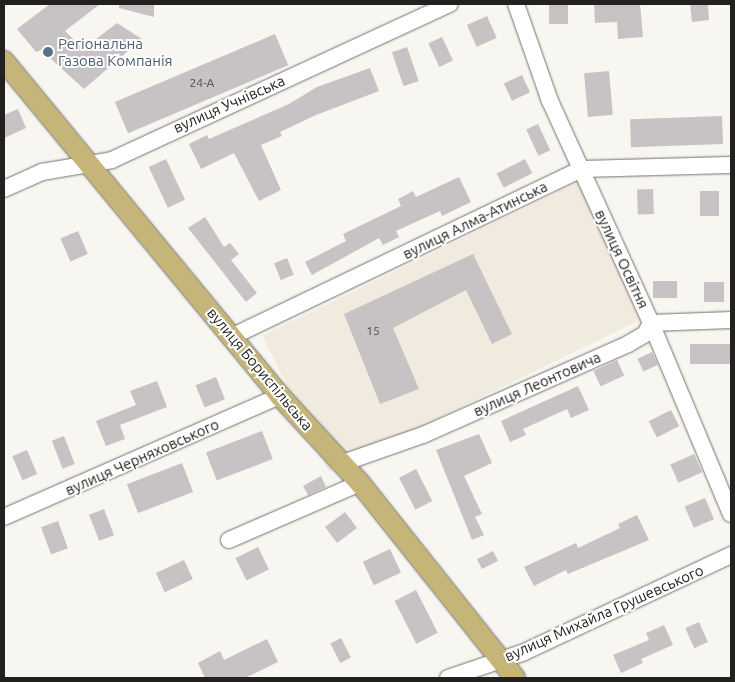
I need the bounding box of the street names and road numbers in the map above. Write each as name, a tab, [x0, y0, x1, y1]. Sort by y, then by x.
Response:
street label: вулиця Учнівська	[170, 71, 288, 137]
street label: вулиця Алма-Атинська	[400, 177, 550, 263]
street label: вулиця Освітня	[591, 207, 653, 311]
street label: вулиця Бориспільська	[203, 304, 317, 434]
street label: вулиця Леонтовича	[471, 348, 603, 420]
street label: вулиця Черняховського	[62, 415, 222, 499]
street label: вулиця Михайла Грушевського	[502, 561, 706, 665]

